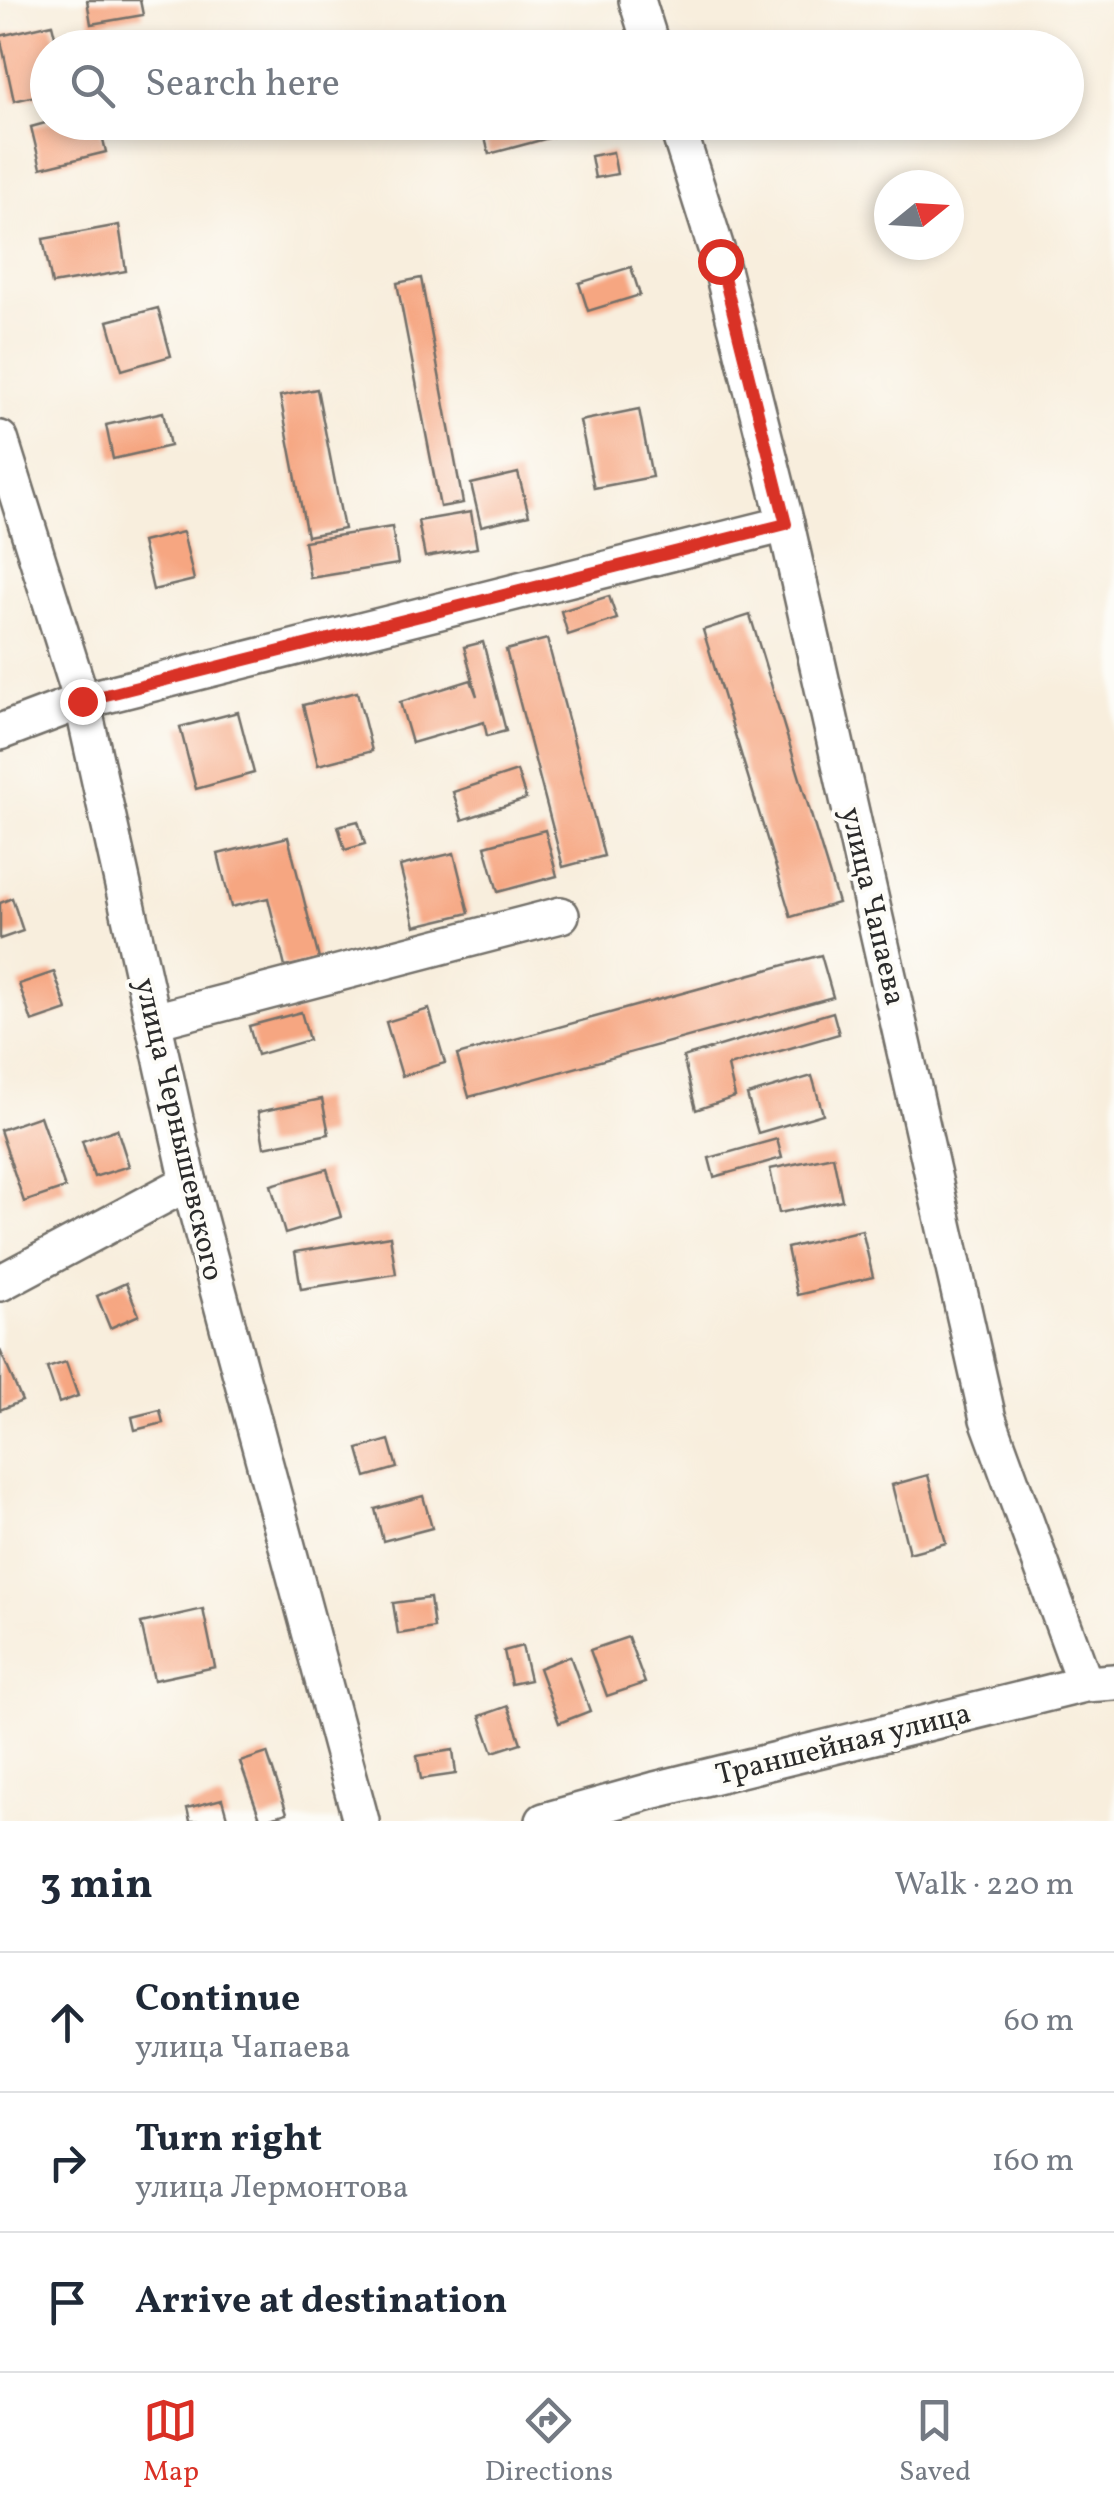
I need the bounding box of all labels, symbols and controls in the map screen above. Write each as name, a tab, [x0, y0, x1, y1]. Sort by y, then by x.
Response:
search box	[30, 30, 1084, 140]
icon: search	[65, 58, 120, 113]
text: Search here	[145, 59, 340, 112]
north arrow	[874, 170, 964, 260]
route start	[698, 239, 744, 285]
route end	[60, 679, 106, 725]
street label: улица Чапаева	[829, 803, 915, 1010]
street label: улица Чернышевского	[123, 974, 233, 1285]
street label: Траншейная улица	[711, 1693, 975, 1797]
text: 3 min	[40, 1857, 153, 1916]
text: Walk · 220 m	[894, 1864, 1074, 1908]
text: Continue	[135, 1974, 300, 2027]
icon: ahead	[40, 1995, 95, 2050]
text: 60 m	[1004, 2000, 1074, 2044]
text: улица Чапаева	[135, 2027, 351, 2071]
text: Turn right	[135, 2114, 322, 2167]
icon: right	[40, 2135, 95, 2190]
text: 160 m	[991, 2140, 1074, 2184]
text: улица Лермонтова	[135, 2167, 409, 2211]
icon: arrive	[40, 2275, 95, 2330]
text: Arrive at destination	[135, 2276, 508, 2329]
tab: Map	[143, 2393, 199, 2492]
tab: Directions	[485, 2393, 613, 2492]
tab: Saved	[899, 2393, 971, 2492]

